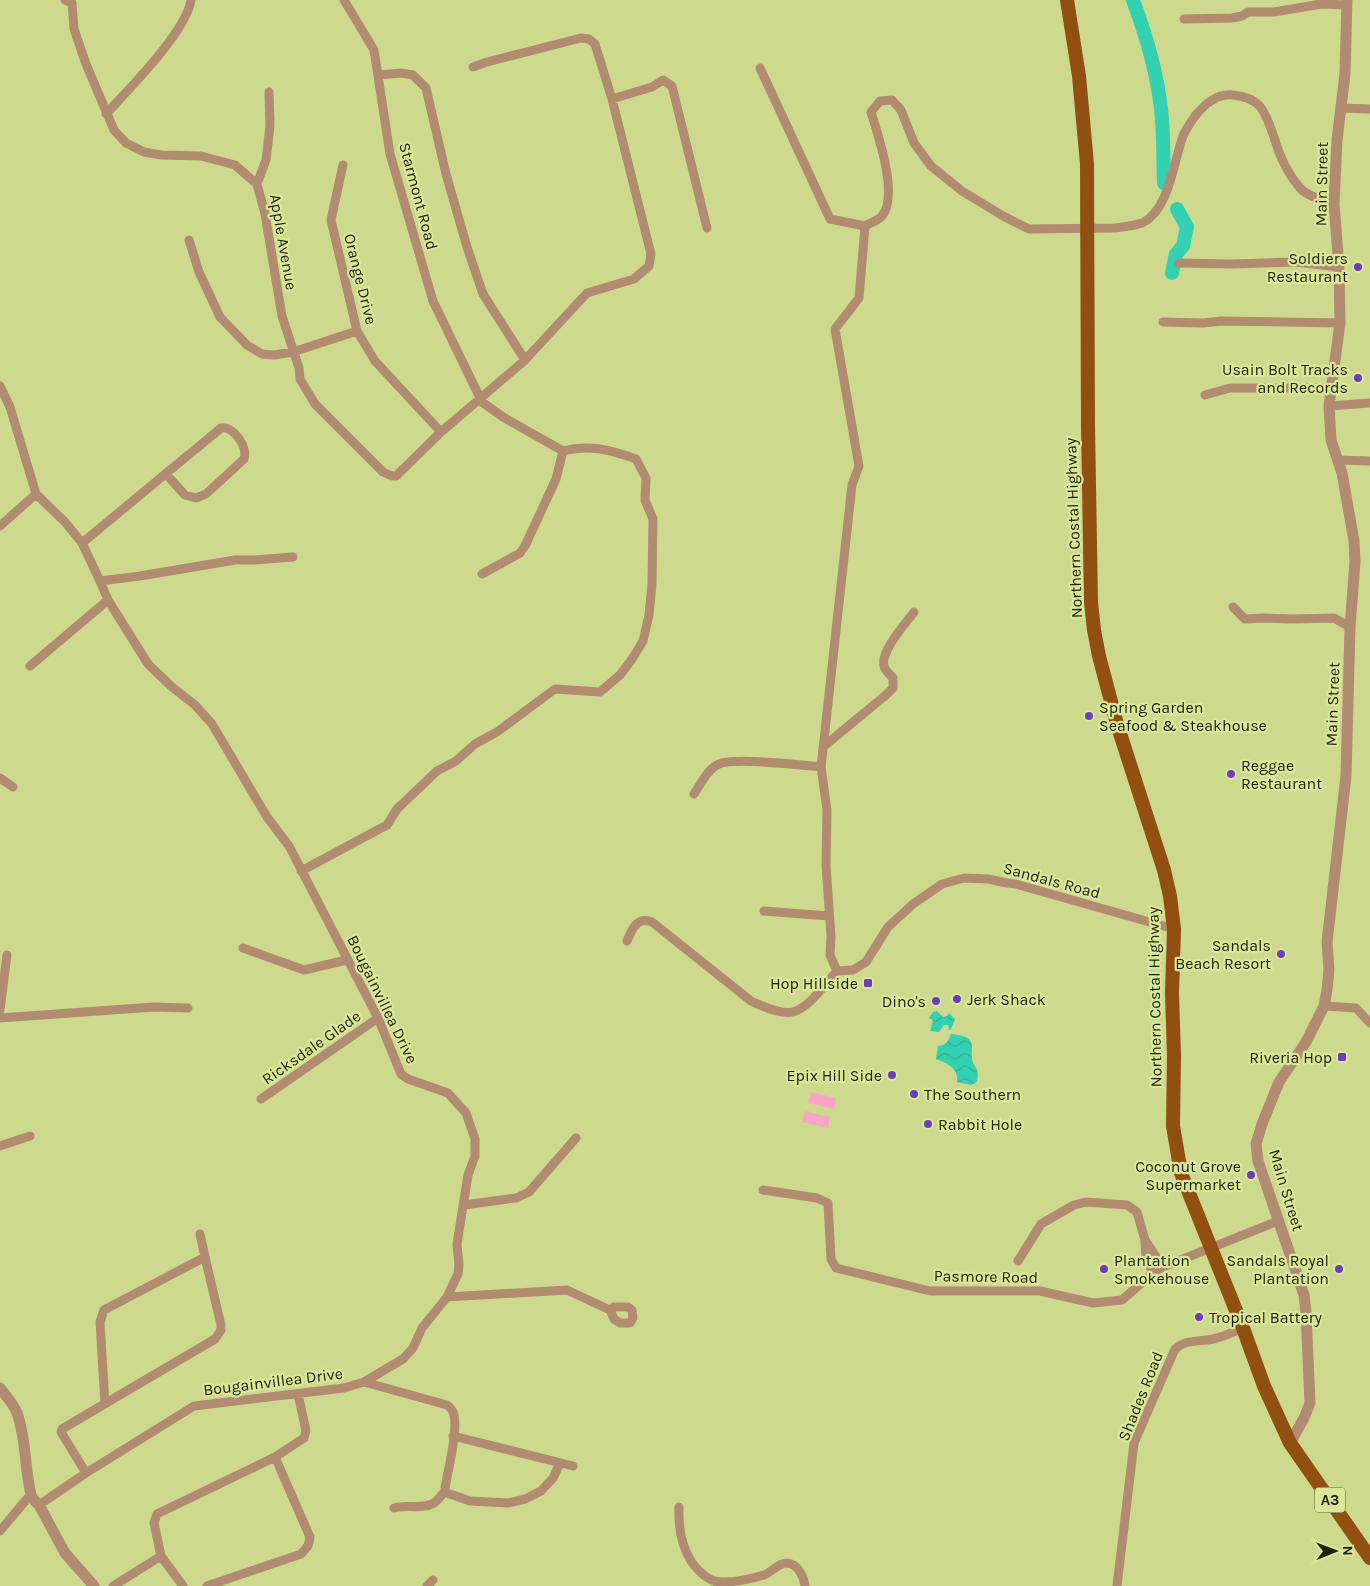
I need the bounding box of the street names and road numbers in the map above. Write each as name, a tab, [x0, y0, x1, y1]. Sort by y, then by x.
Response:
street label: Starmont Road	[395, 140, 442, 252]
street label: Main Street	[1311, 142, 1332, 226]
street label: Apple Avenue	[266, 193, 301, 292]
street label: Orange Drive	[340, 232, 381, 327]
street label: Northern Costal Highway	[1061, 437, 1086, 619]
street label: Main Street	[1322, 661, 1343, 747]
street label: Sandals Road	[1001, 858, 1103, 903]
street label: Northern Costal Highway	[1143, 906, 1166, 1087]
street label: Bougainvillea Drive	[343, 932, 422, 1067]
street label: Ricksdale Glade	[258, 1006, 364, 1089]
street label: Main Street	[1265, 1147, 1308, 1233]
street label: Pasmore Road	[934, 1266, 1038, 1287]
street label: Shades Road	[1114, 1349, 1167, 1444]
street label: Bougainvillea Drive	[202, 1363, 344, 1399]
road number: A3	[1315, 1488, 1345, 1512]

